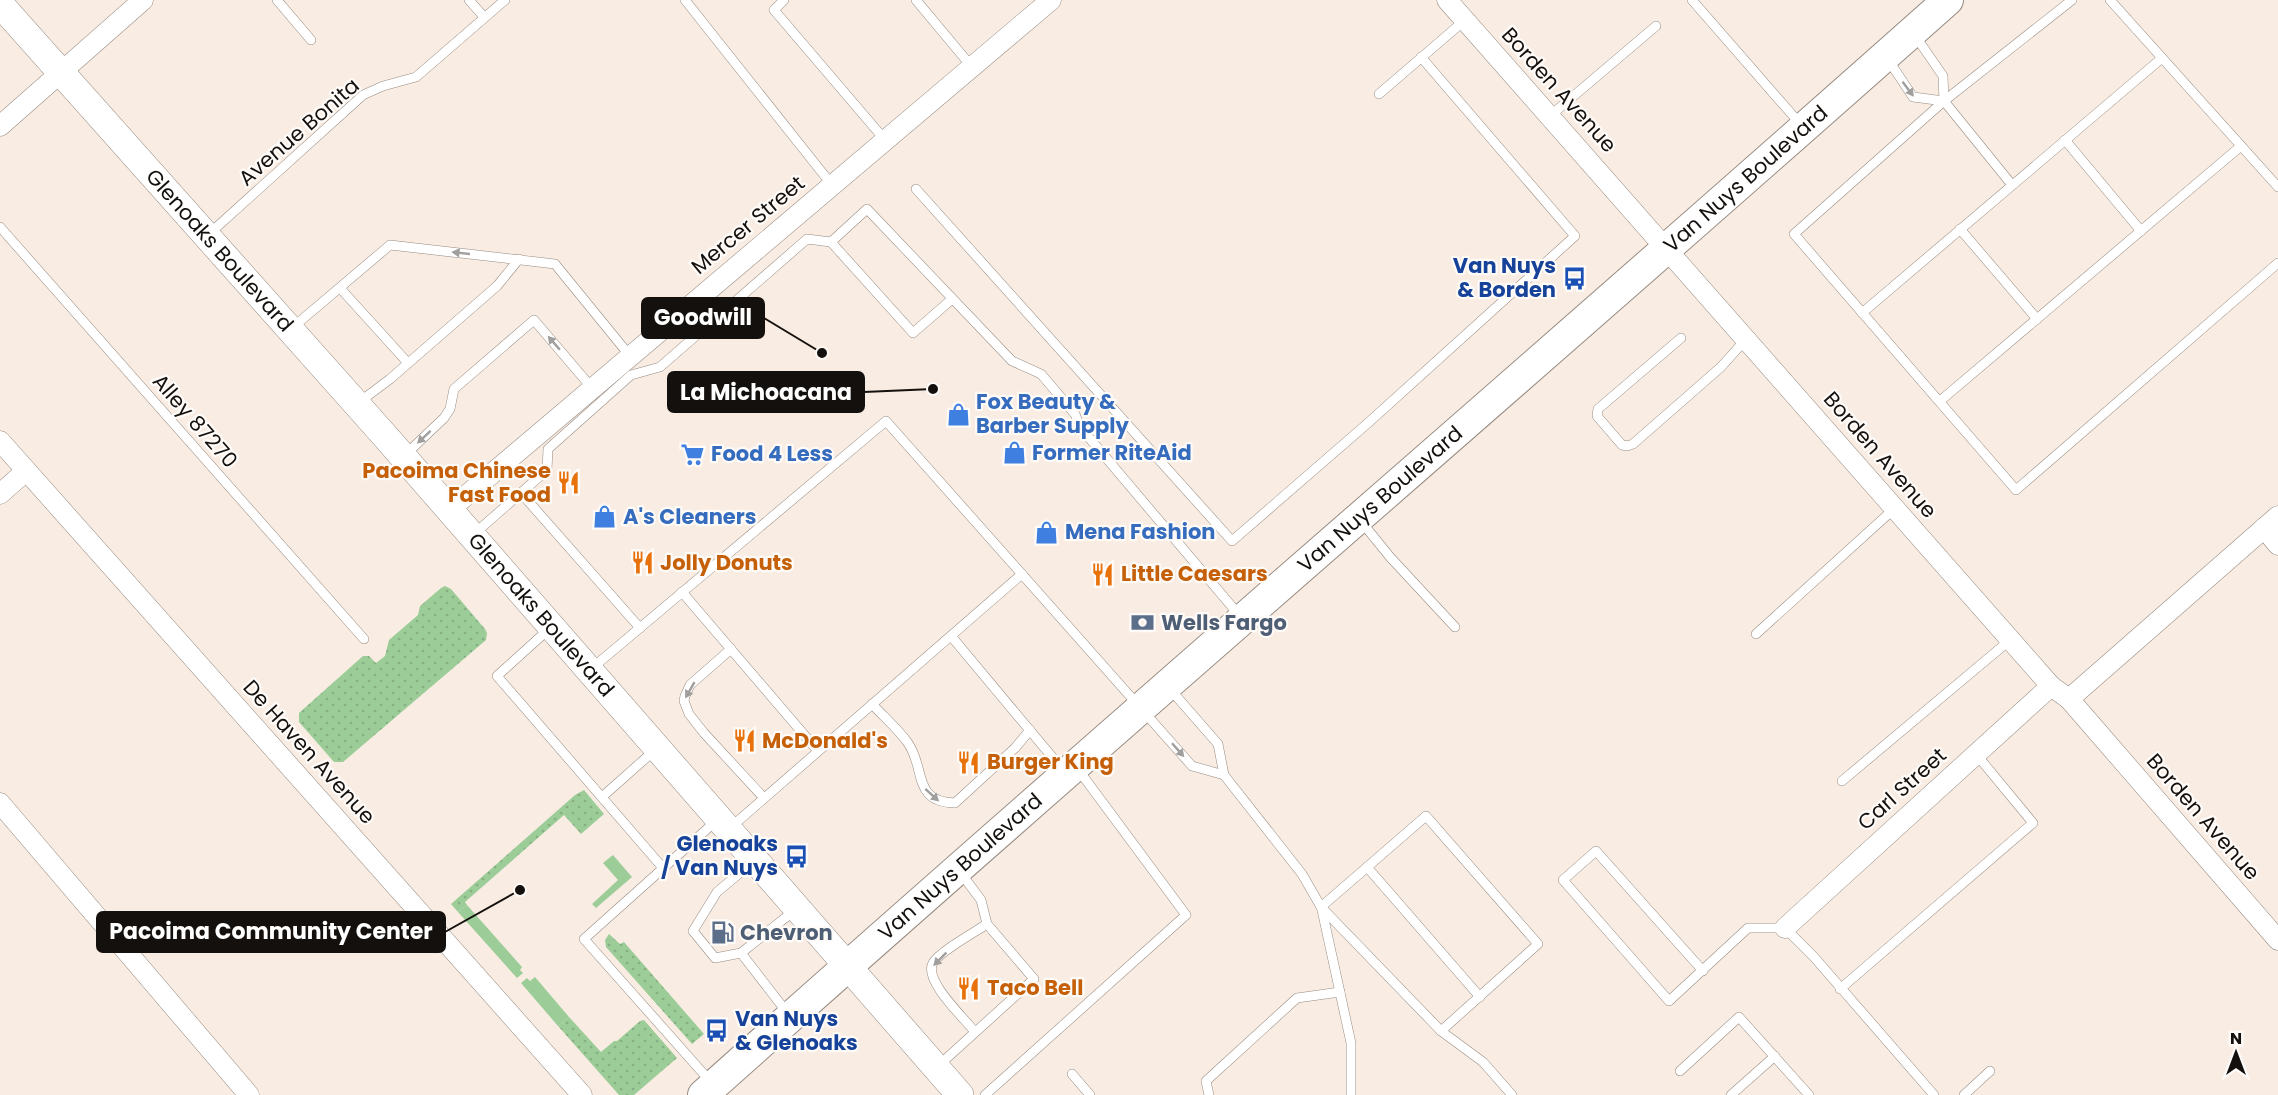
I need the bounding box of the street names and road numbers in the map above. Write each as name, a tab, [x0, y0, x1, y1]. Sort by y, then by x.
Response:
street label: Borden Avenue	[1495, 21, 1623, 159]
street label: Avenue Bonita	[232, 71, 365, 192]
street label: Van Nuys Boulevard	[1657, 98, 1834, 259]
street label: Glenoaks Boulevard	[140, 162, 300, 338]
street label: Mercer Street	[685, 169, 810, 281]
street label: Alley 87270	[146, 367, 245, 474]
street label: Borden Avenue	[1817, 385, 1944, 524]
street label: Van Nuys Boulevard	[1291, 419, 1468, 579]
street label: Glenoaks Boulevard	[462, 526, 621, 703]
street label: De Haven Avenue	[237, 673, 382, 830]
street label: Carl Street	[1851, 741, 1952, 836]
street label: Borden Avenue	[2140, 747, 2267, 886]
street label: Van Nuys Boulevard	[872, 786, 1048, 947]

